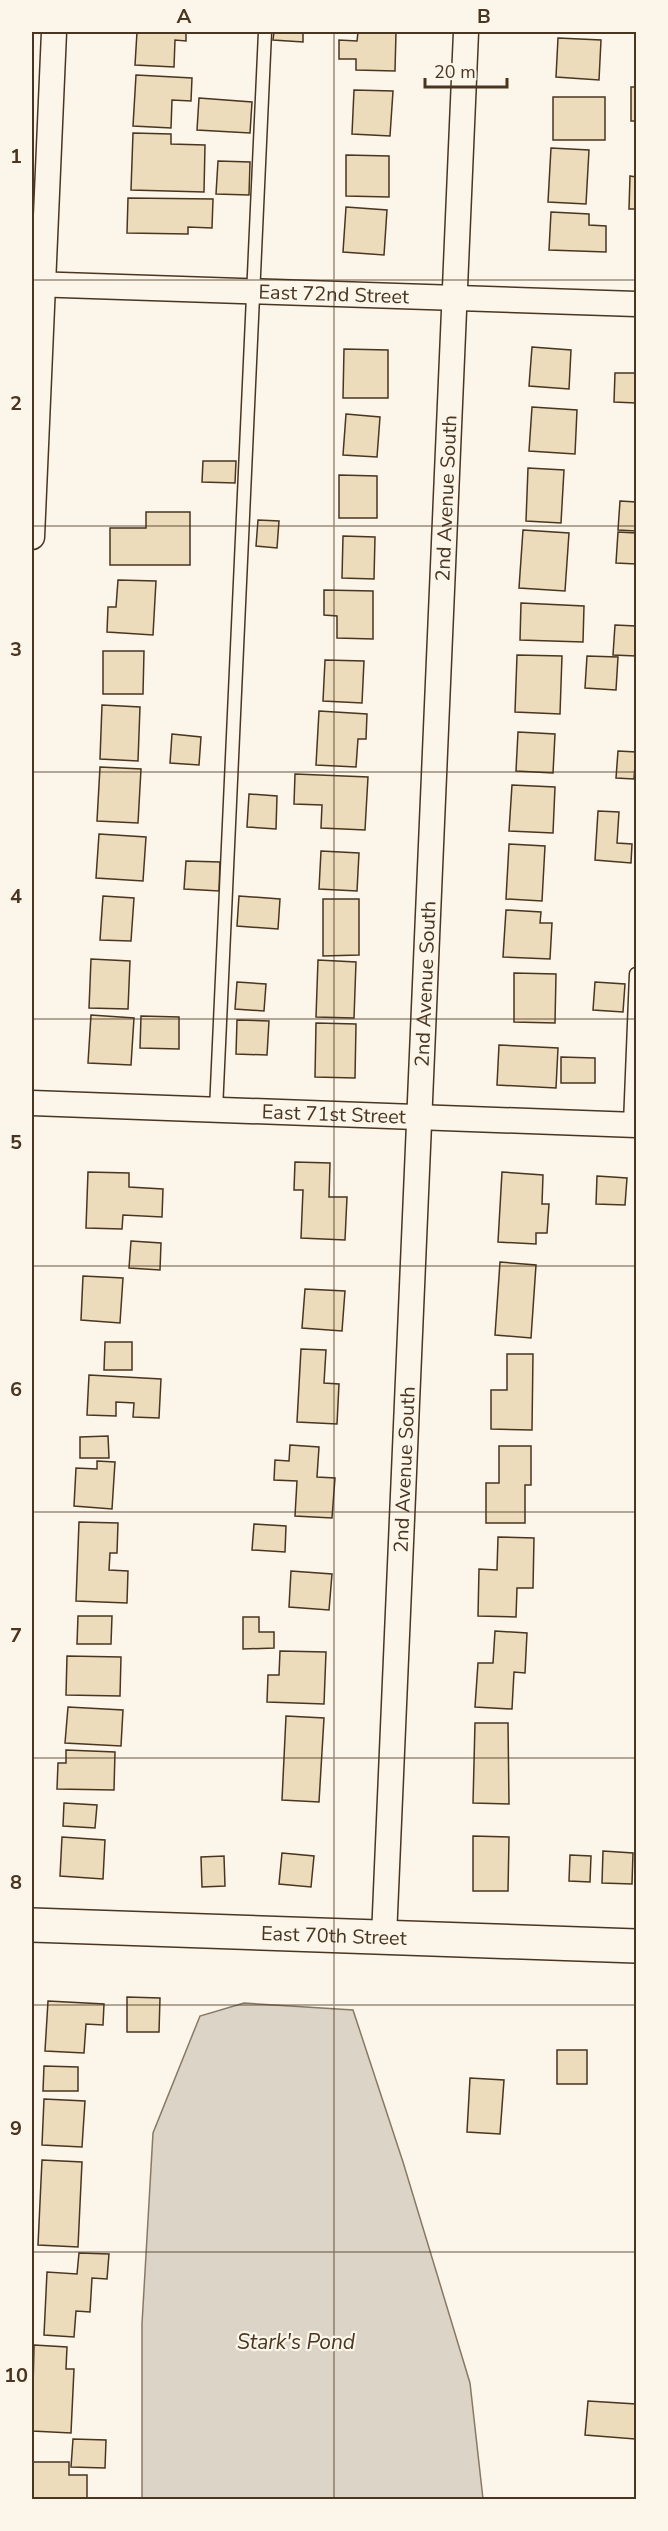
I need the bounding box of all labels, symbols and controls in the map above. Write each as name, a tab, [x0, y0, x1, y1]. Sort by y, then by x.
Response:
text: A	[177, 3, 192, 30]
text: B	[477, 3, 491, 30]
scale bar	[425, 51, 508, 89]
text: 20 m	[434, 60, 476, 84]
text: 1	[10, 143, 22, 170]
street label: East 72nd Street	[258, 279, 411, 311]
text: 2	[10, 390, 22, 417]
street label: 2nd Avenue South	[429, 415, 463, 582]
text: 3	[10, 636, 22, 663]
text: 4	[10, 883, 22, 910]
street label: 2nd Avenue South	[408, 900, 443, 1068]
street label: East 71st Street	[261, 1098, 407, 1131]
text: 5	[10, 1129, 22, 1156]
text: 6	[10, 1376, 22, 1403]
street label: 2nd Avenue South	[388, 1386, 422, 1553]
text: 7	[10, 1622, 22, 1649]
text: 8	[10, 1869, 22, 1896]
street label: East 70th Street	[260, 1920, 408, 1952]
text: 9	[10, 2115, 22, 2142]
water label: Stark's Pond	[237, 2328, 356, 2356]
text: 10	[4, 2362, 28, 2389]

